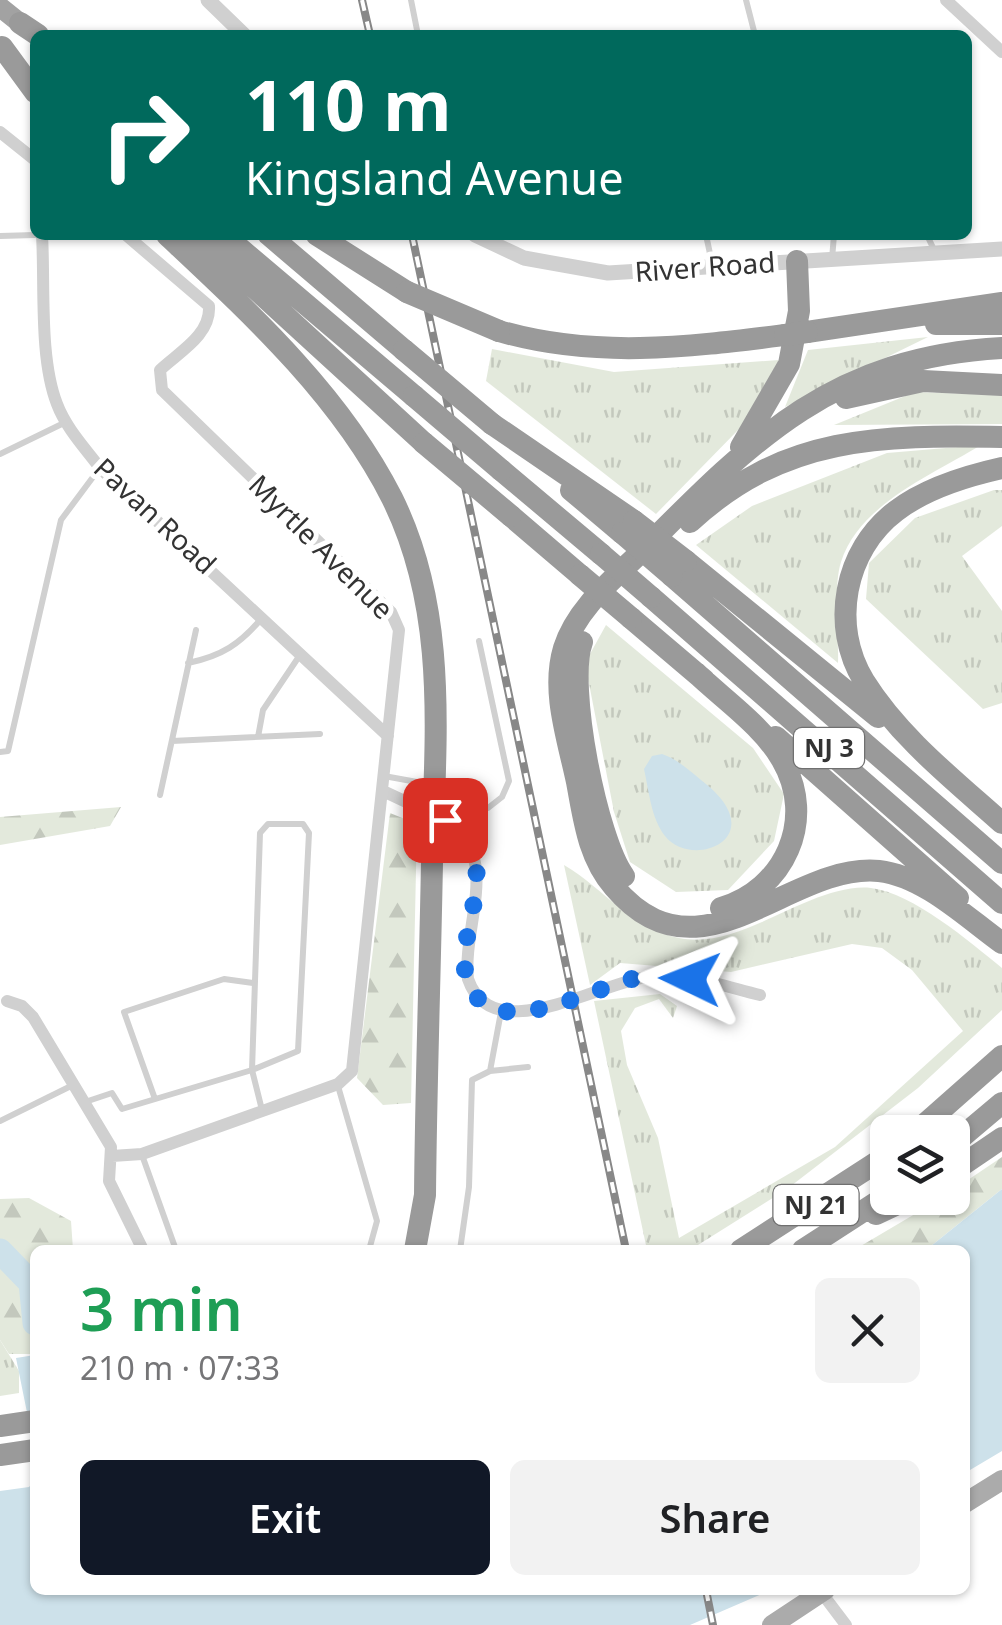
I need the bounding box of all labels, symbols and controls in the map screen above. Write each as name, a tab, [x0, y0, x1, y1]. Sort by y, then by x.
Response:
text: 110 m	[245, 56, 452, 152]
icon: right	[80, 70, 210, 200]
text: Kingsland Avenue	[245, 147, 624, 208]
street label: River Road	[633, 242, 776, 290]
street label: Pavan Road	[86, 449, 225, 582]
street label: Myrtle Avenue	[241, 466, 402, 627]
road number: NJ 3	[794, 728, 864, 768]
pin	[403, 778, 488, 863]
icon: arrive	[418, 793, 473, 848]
position arrow	[638, 927, 742, 1031]
map controls	[870, 1115, 970, 1215]
button: layers	[870, 1115, 970, 1215]
road number: NJ 21	[774, 1185, 858, 1225]
text: 3 min	[80, 1267, 243, 1349]
button: close	[815, 1278, 920, 1383]
text: 210 m · 07:33	[80, 1346, 280, 1389]
button: Exit	[80, 1460, 490, 1575]
button: Share	[510, 1460, 920, 1575]

